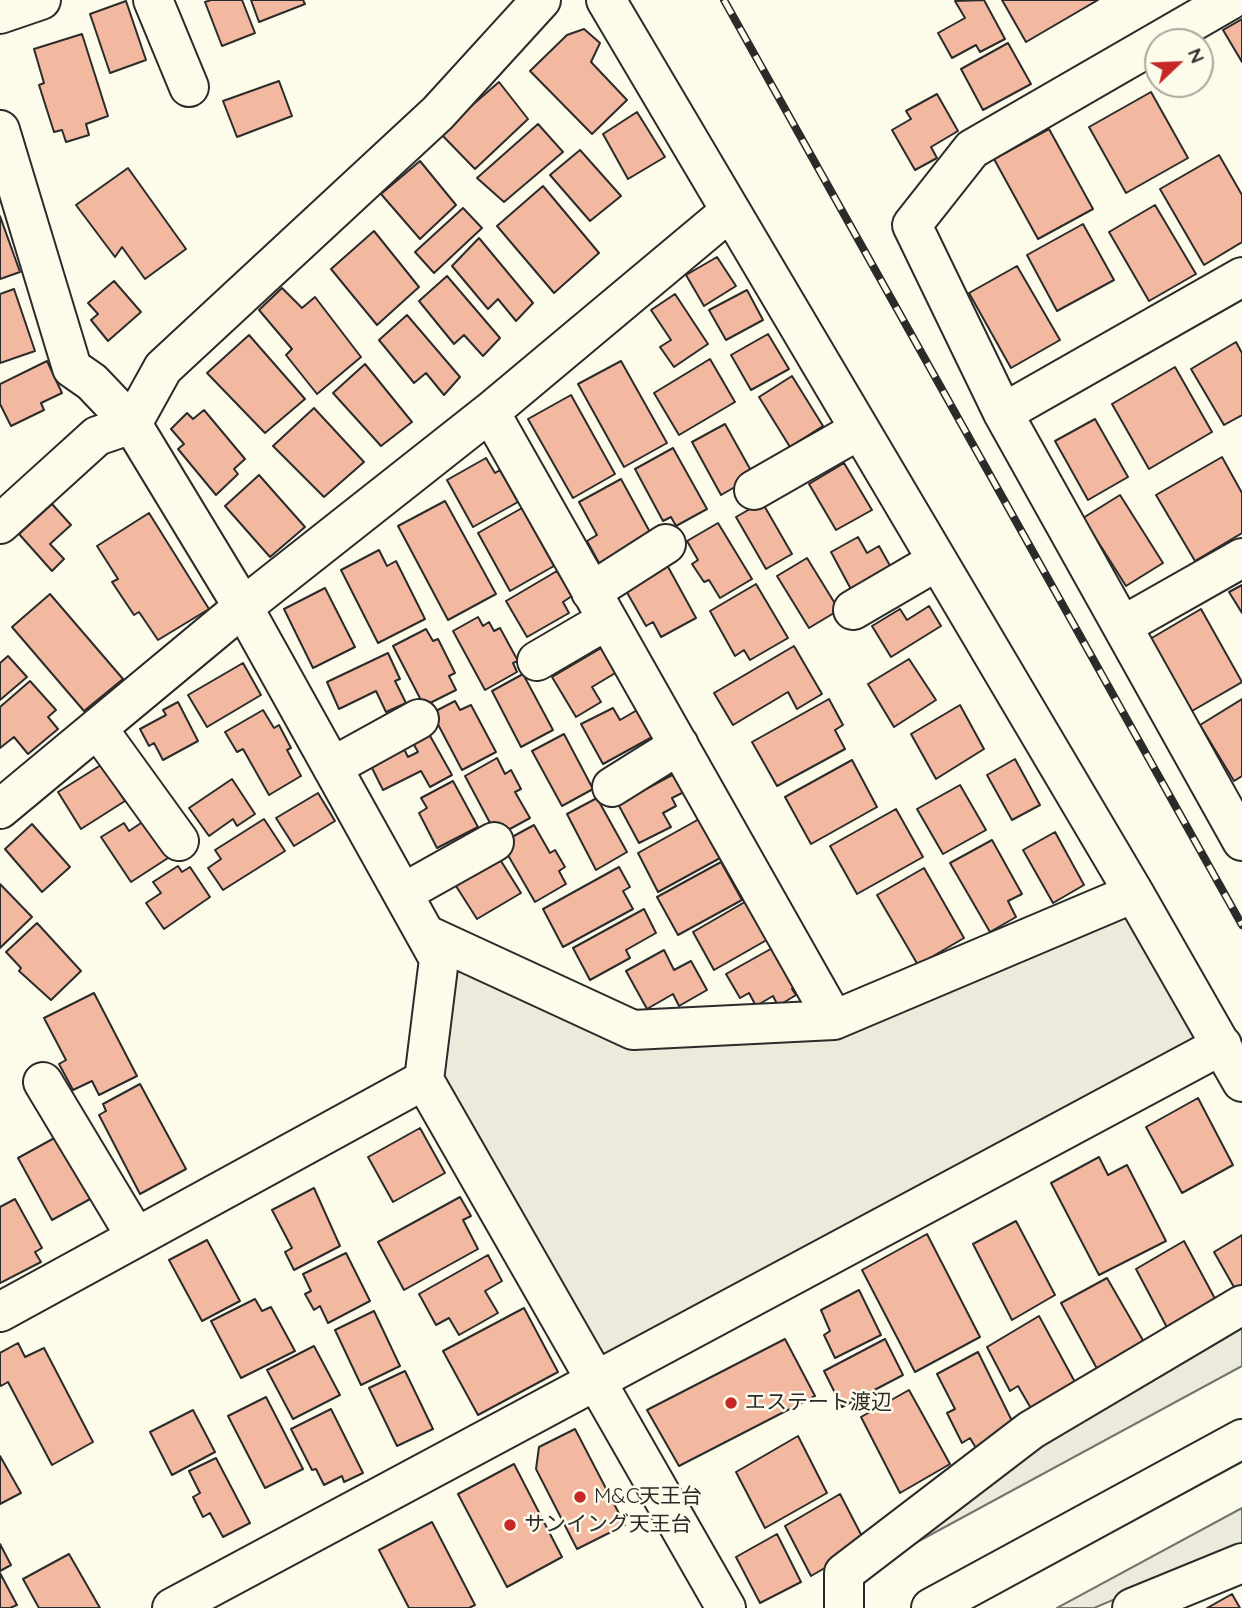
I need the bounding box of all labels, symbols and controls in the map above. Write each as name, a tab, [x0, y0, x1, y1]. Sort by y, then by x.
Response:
north arrow	[1144, 28, 1214, 98]
text: N	[1183, 44, 1210, 67]
place label: エステート渡辺	[745, 1390, 892, 1416]
marker: エステート渡辺	[723, 1395, 739, 1411]
place label: M&C天王台	[594, 1484, 702, 1510]
marker: M&C天王台	[572, 1489, 588, 1505]
place label: サンイング天王台	[524, 1512, 692, 1538]
marker: サンイング天王台	[502, 1517, 518, 1533]

